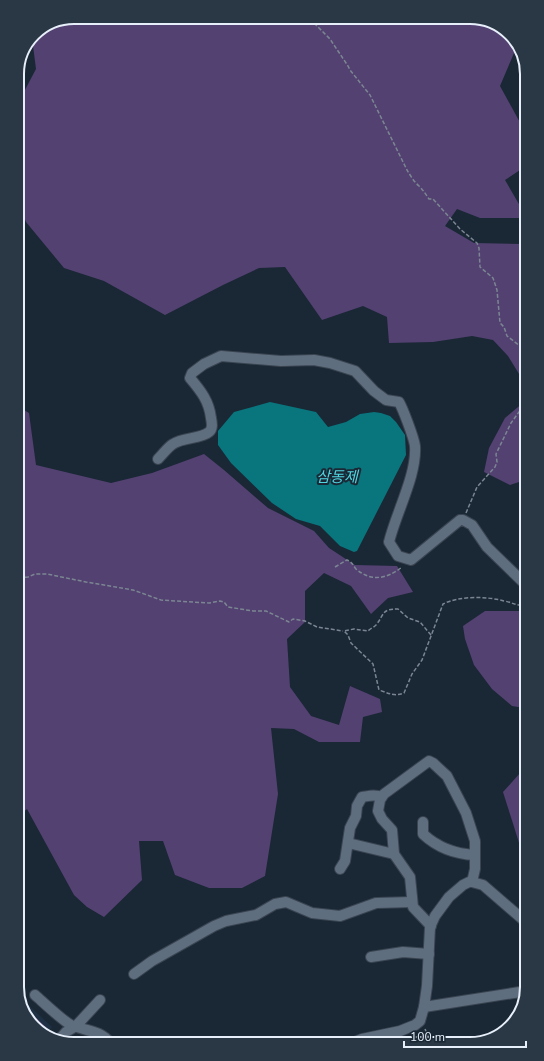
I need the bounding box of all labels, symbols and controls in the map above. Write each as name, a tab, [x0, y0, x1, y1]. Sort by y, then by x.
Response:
water label: 삼동제	[316, 467, 360, 487]
scale bar	[404, 1023, 526, 1049]
text: 100 m	[410, 1029, 445, 1045]

